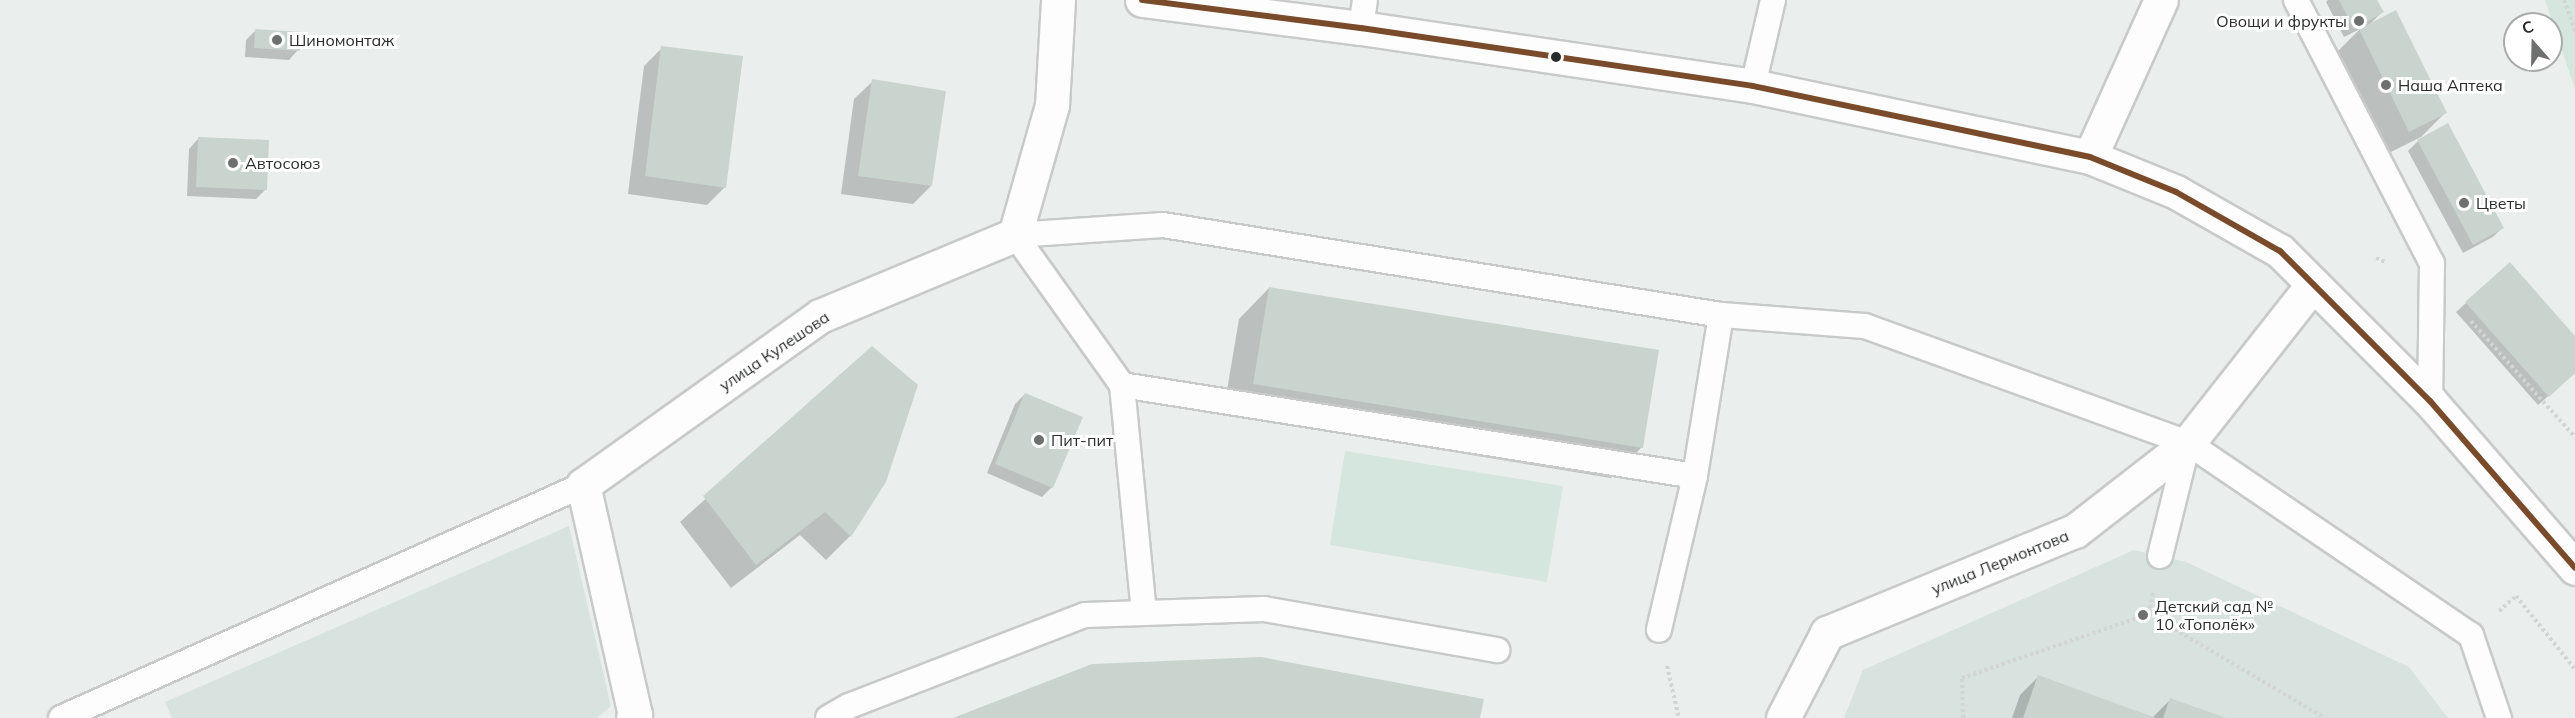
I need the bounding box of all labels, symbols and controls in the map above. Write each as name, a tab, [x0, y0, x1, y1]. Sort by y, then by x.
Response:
place label: Овощи и фрукты	[2216, 11, 2347, 31]
north arrow	[2503, 12, 2563, 72]
marker: Овощи и фрукты	[2352, 14, 2366, 28]
text: С	[2519, 16, 2536, 38]
place label: Шиномонтаж	[289, 30, 394, 50]
marker: Шиномонтаж	[270, 33, 284, 47]
unlabelled marker	[1550, 51, 1562, 63]
place label: Наша Аптека	[2398, 75, 2503, 95]
marker: Наша Аптека	[2379, 78, 2393, 92]
place label: Автосоюз	[245, 153, 320, 173]
marker: Автосоюз	[226, 156, 240, 170]
place label: Цветы	[2476, 193, 2526, 213]
marker: Цветы	[2457, 196, 2471, 210]
street label: улица Кулешова	[715, 307, 833, 395]
place label: Пит-пит	[1051, 430, 1113, 450]
marker: Пит-пит	[1032, 433, 1046, 447]
street label: улица Лермонтова	[1928, 526, 2072, 598]
place label: Детский сад № 10 «Тополёк»	[2155, 596, 2273, 634]
marker: Детский сад № 10 «Тополёк»	[2136, 608, 2150, 622]

